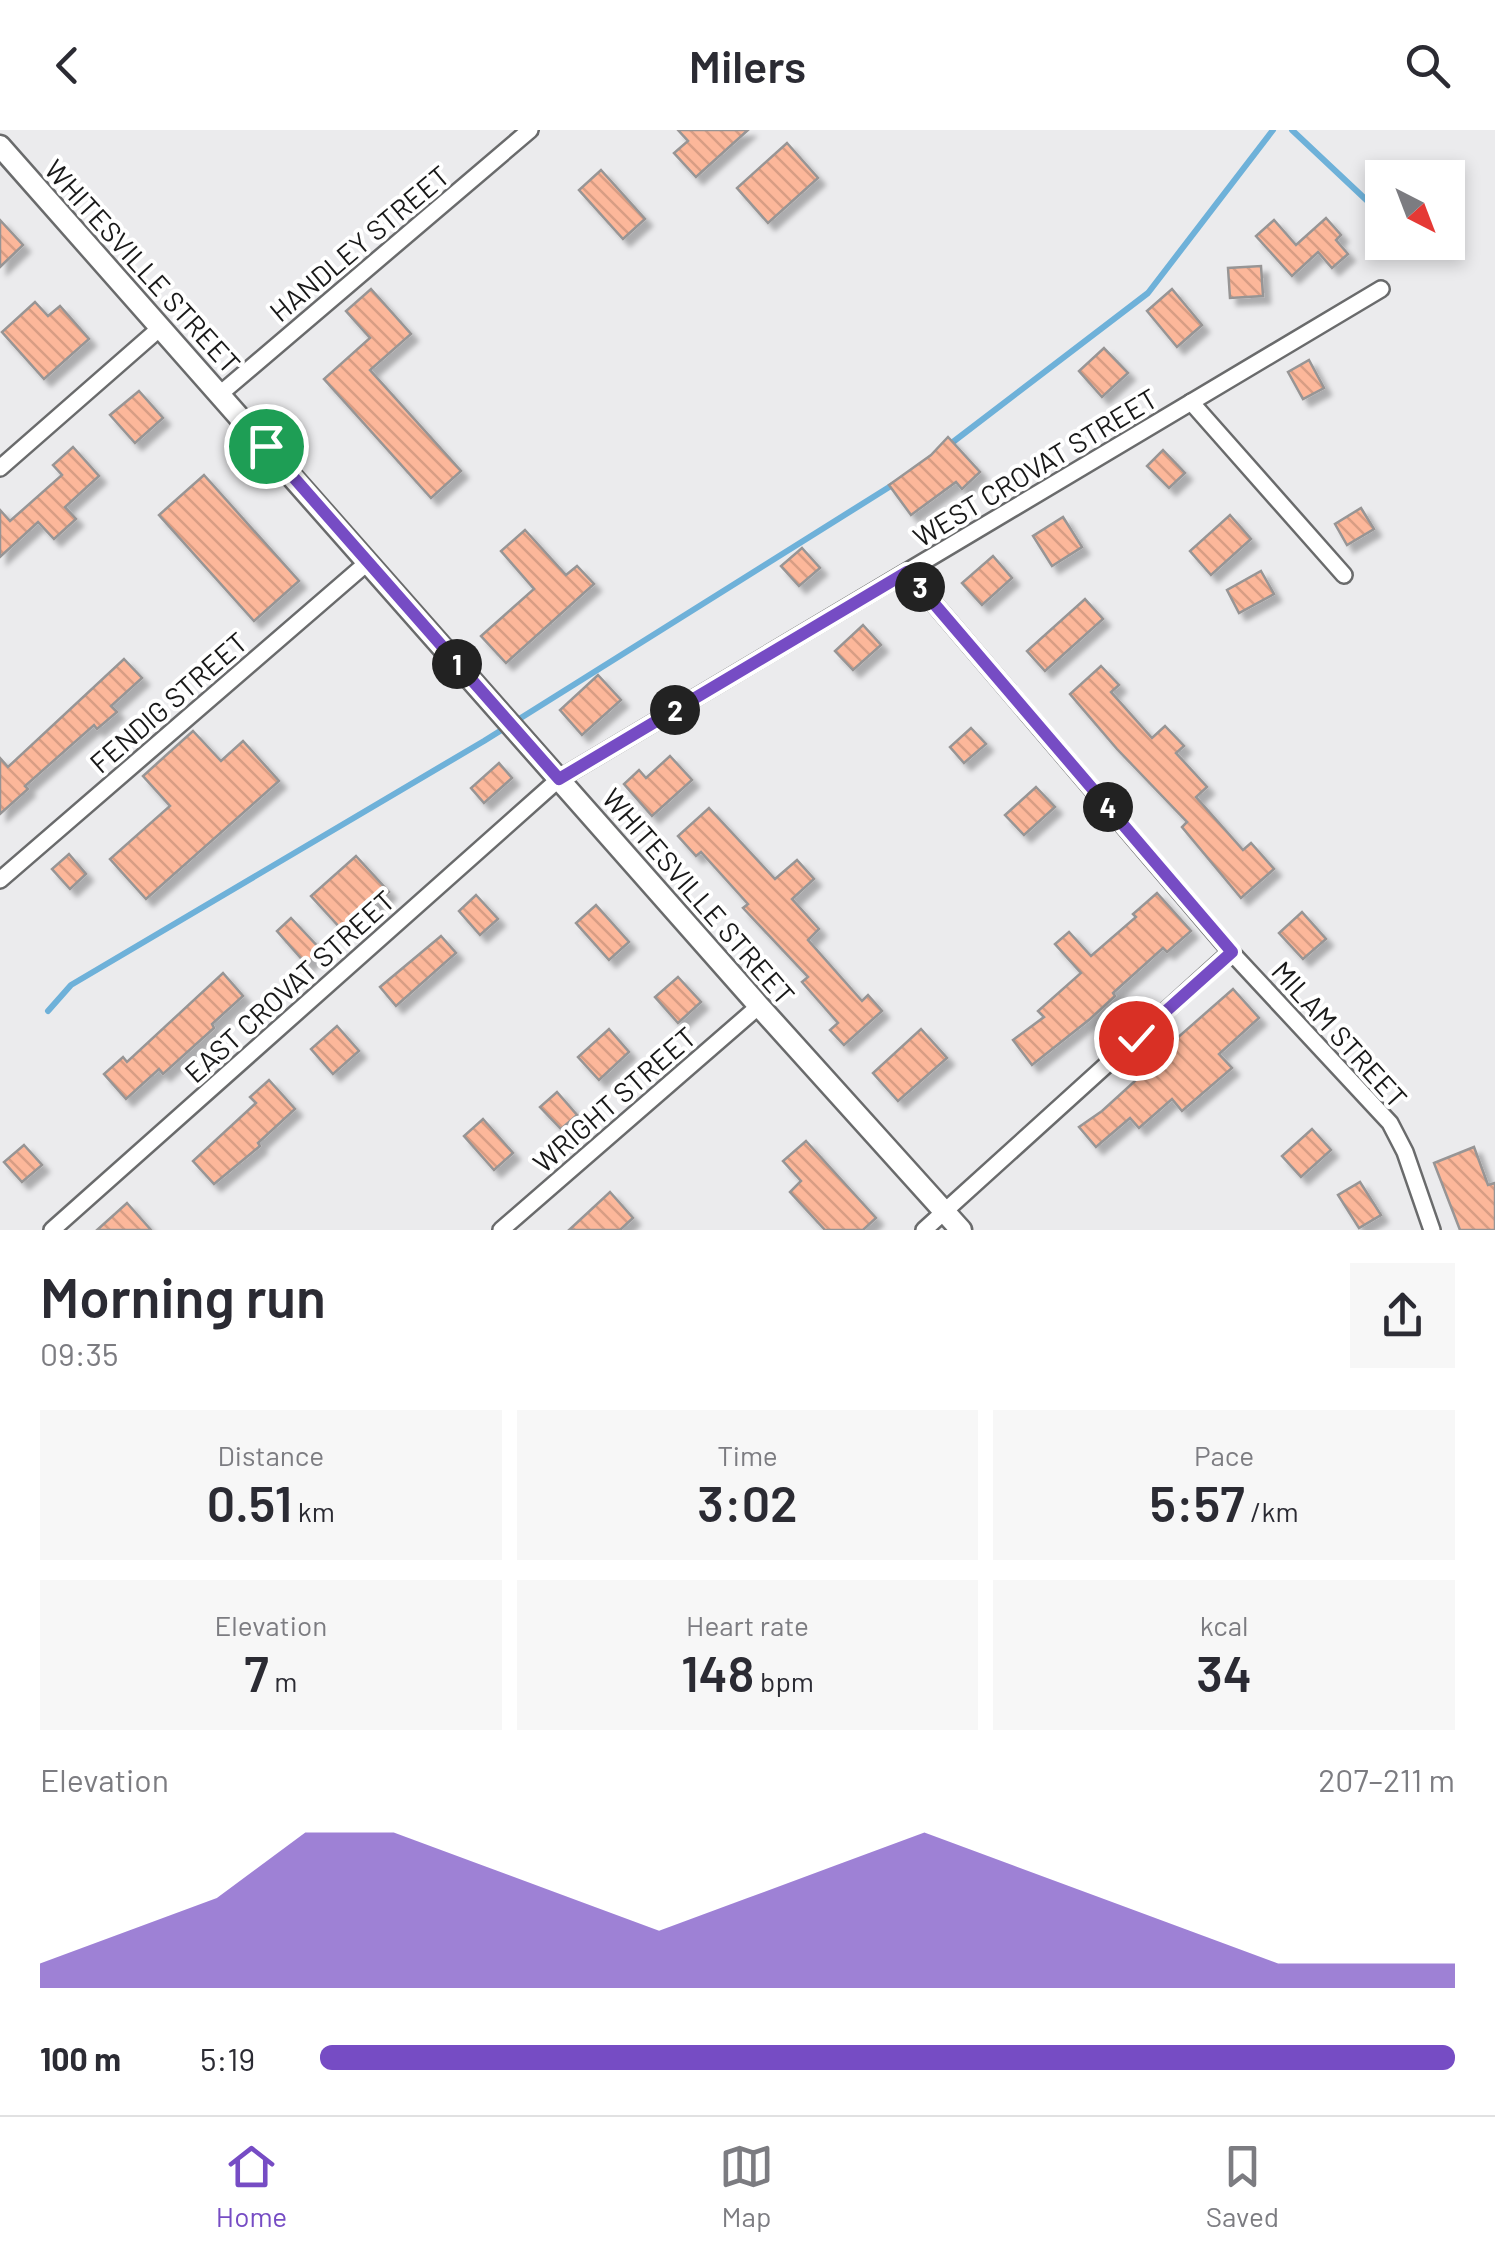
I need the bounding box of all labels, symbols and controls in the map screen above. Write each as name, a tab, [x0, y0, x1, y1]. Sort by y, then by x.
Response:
icon: back	[40, 38, 95, 93]
text: Milers	[689, 38, 806, 92]
icon: search	[1400, 38, 1455, 93]
street label: WHITESVILLE STREET	[38, 152, 248, 380]
street label: HANDLEY STREET	[262, 158, 456, 328]
north arrow	[1365, 160, 1465, 260]
map controls	[1365, 160, 1465, 260]
street label: WEST CROVAT STREET	[907, 381, 1163, 553]
pin	[224, 404, 309, 489]
icon: arrive	[239, 419, 294, 474]
pin: 3	[895, 562, 945, 612]
text: 3	[912, 570, 928, 604]
street label: FENDIG STREET	[82, 624, 254, 780]
pin: 1	[432, 639, 482, 689]
text: 1	[452, 647, 462, 681]
pin: 2	[650, 685, 700, 735]
text: 2	[667, 693, 683, 727]
street label: WHITESVILLE STREET	[596, 781, 802, 1011]
pin: 4	[1083, 782, 1133, 832]
text: 4	[1100, 790, 1116, 824]
street label: EAST CROVAT STREET	[177, 883, 401, 1089]
street label: MILAM STREET	[1265, 954, 1415, 1114]
pin	[1094, 996, 1179, 1081]
icon: check	[1109, 1011, 1164, 1066]
street label: WRIGHT STREET	[526, 1019, 702, 1179]
text: Morning run	[40, 1263, 326, 1329]
button: share	[1350, 1263, 1455, 1368]
text: 09:35	[40, 1334, 119, 1372]
text: Distance	[217, 1438, 324, 1472]
text: Time	[717, 1438, 778, 1472]
text: Pace	[1194, 1438, 1254, 1472]
text: 0.51	[207, 1472, 292, 1532]
text: 3:02	[697, 1472, 798, 1532]
text: 5:57	[1150, 1472, 1245, 1532]
text: km	[292, 1494, 335, 1528]
text: /km	[1245, 1494, 1299, 1528]
text: Elevation	[214, 1608, 327, 1642]
text: Heart rate	[686, 1608, 809, 1642]
text: kcal	[1200, 1608, 1249, 1642]
text: 7	[244, 1642, 269, 1702]
text: 148	[681, 1642, 755, 1702]
text: 34	[1196, 1642, 1252, 1702]
text: m	[269, 1664, 297, 1698]
text: bpm	[755, 1664, 814, 1698]
text: Elevation	[40, 1760, 169, 1798]
text: 207–211 m	[1318, 1760, 1455, 1798]
text: 100 m	[40, 2039, 121, 2077]
text: 5:19	[200, 2039, 255, 2077]
tab: Home	[216, 2139, 287, 2233]
tab: Map	[719, 2139, 774, 2233]
tab: Saved	[1206, 2139, 1279, 2233]

